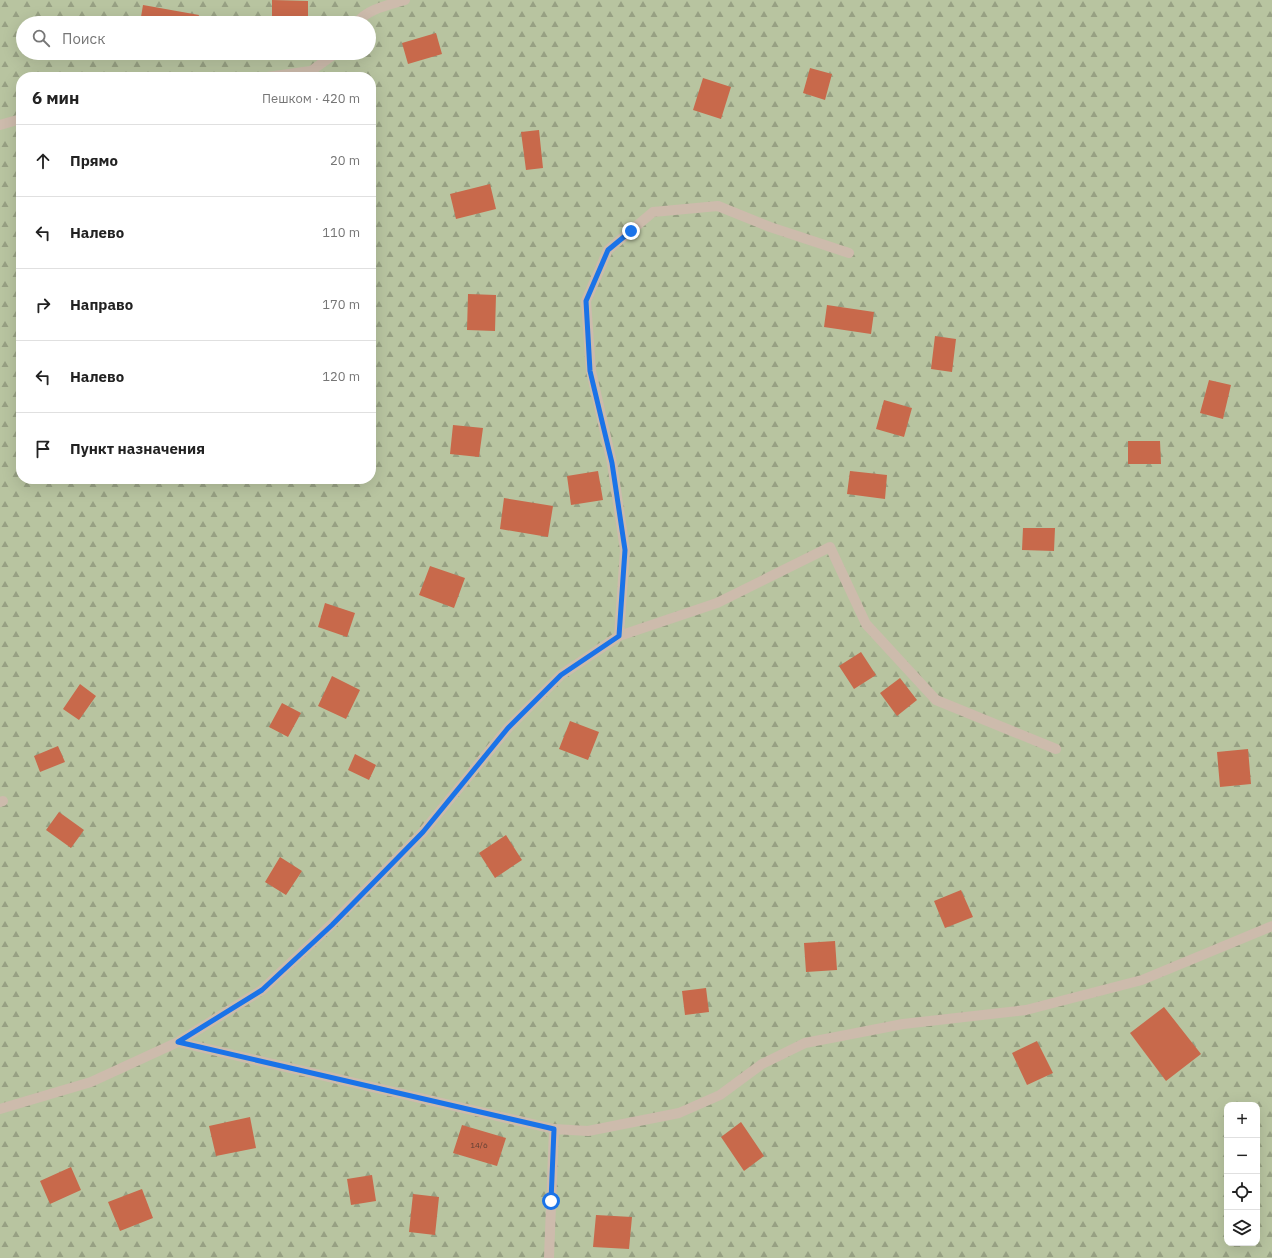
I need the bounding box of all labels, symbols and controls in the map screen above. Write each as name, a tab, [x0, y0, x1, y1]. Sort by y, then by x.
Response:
search box	[16, 16, 376, 60]
icon: search	[30, 27, 52, 49]
text: Поиск	[62, 29, 105, 48]
text: 6 мин	[32, 87, 79, 109]
text: Пешком · 420 m	[262, 90, 360, 107]
icon: ahead	[32, 150, 54, 172]
text: Прямо	[70, 151, 118, 170]
text: 20 m	[330, 152, 360, 169]
icon: left	[32, 222, 54, 244]
route end	[622, 222, 640, 240]
text: Налево	[70, 223, 124, 242]
text: 110 m	[322, 224, 360, 241]
icon: right	[32, 294, 54, 316]
text: Направо	[70, 295, 133, 314]
text: 170 m	[322, 296, 360, 313]
icon: left	[32, 366, 54, 388]
text: Налево	[70, 367, 124, 386]
text: 120 m	[322, 368, 360, 385]
icon: arrive	[32, 438, 54, 460]
text: Пункт назначения	[70, 439, 205, 458]
map controls	[1224, 1102, 1260, 1246]
button: +	[1224, 1102, 1260, 1138]
button: −	[1224, 1138, 1260, 1174]
house number: 14/6	[470, 1140, 488, 1150]
button: locate	[1224, 1174, 1260, 1210]
route start	[542, 1192, 560, 1210]
button: layers	[1224, 1210, 1260, 1246]

